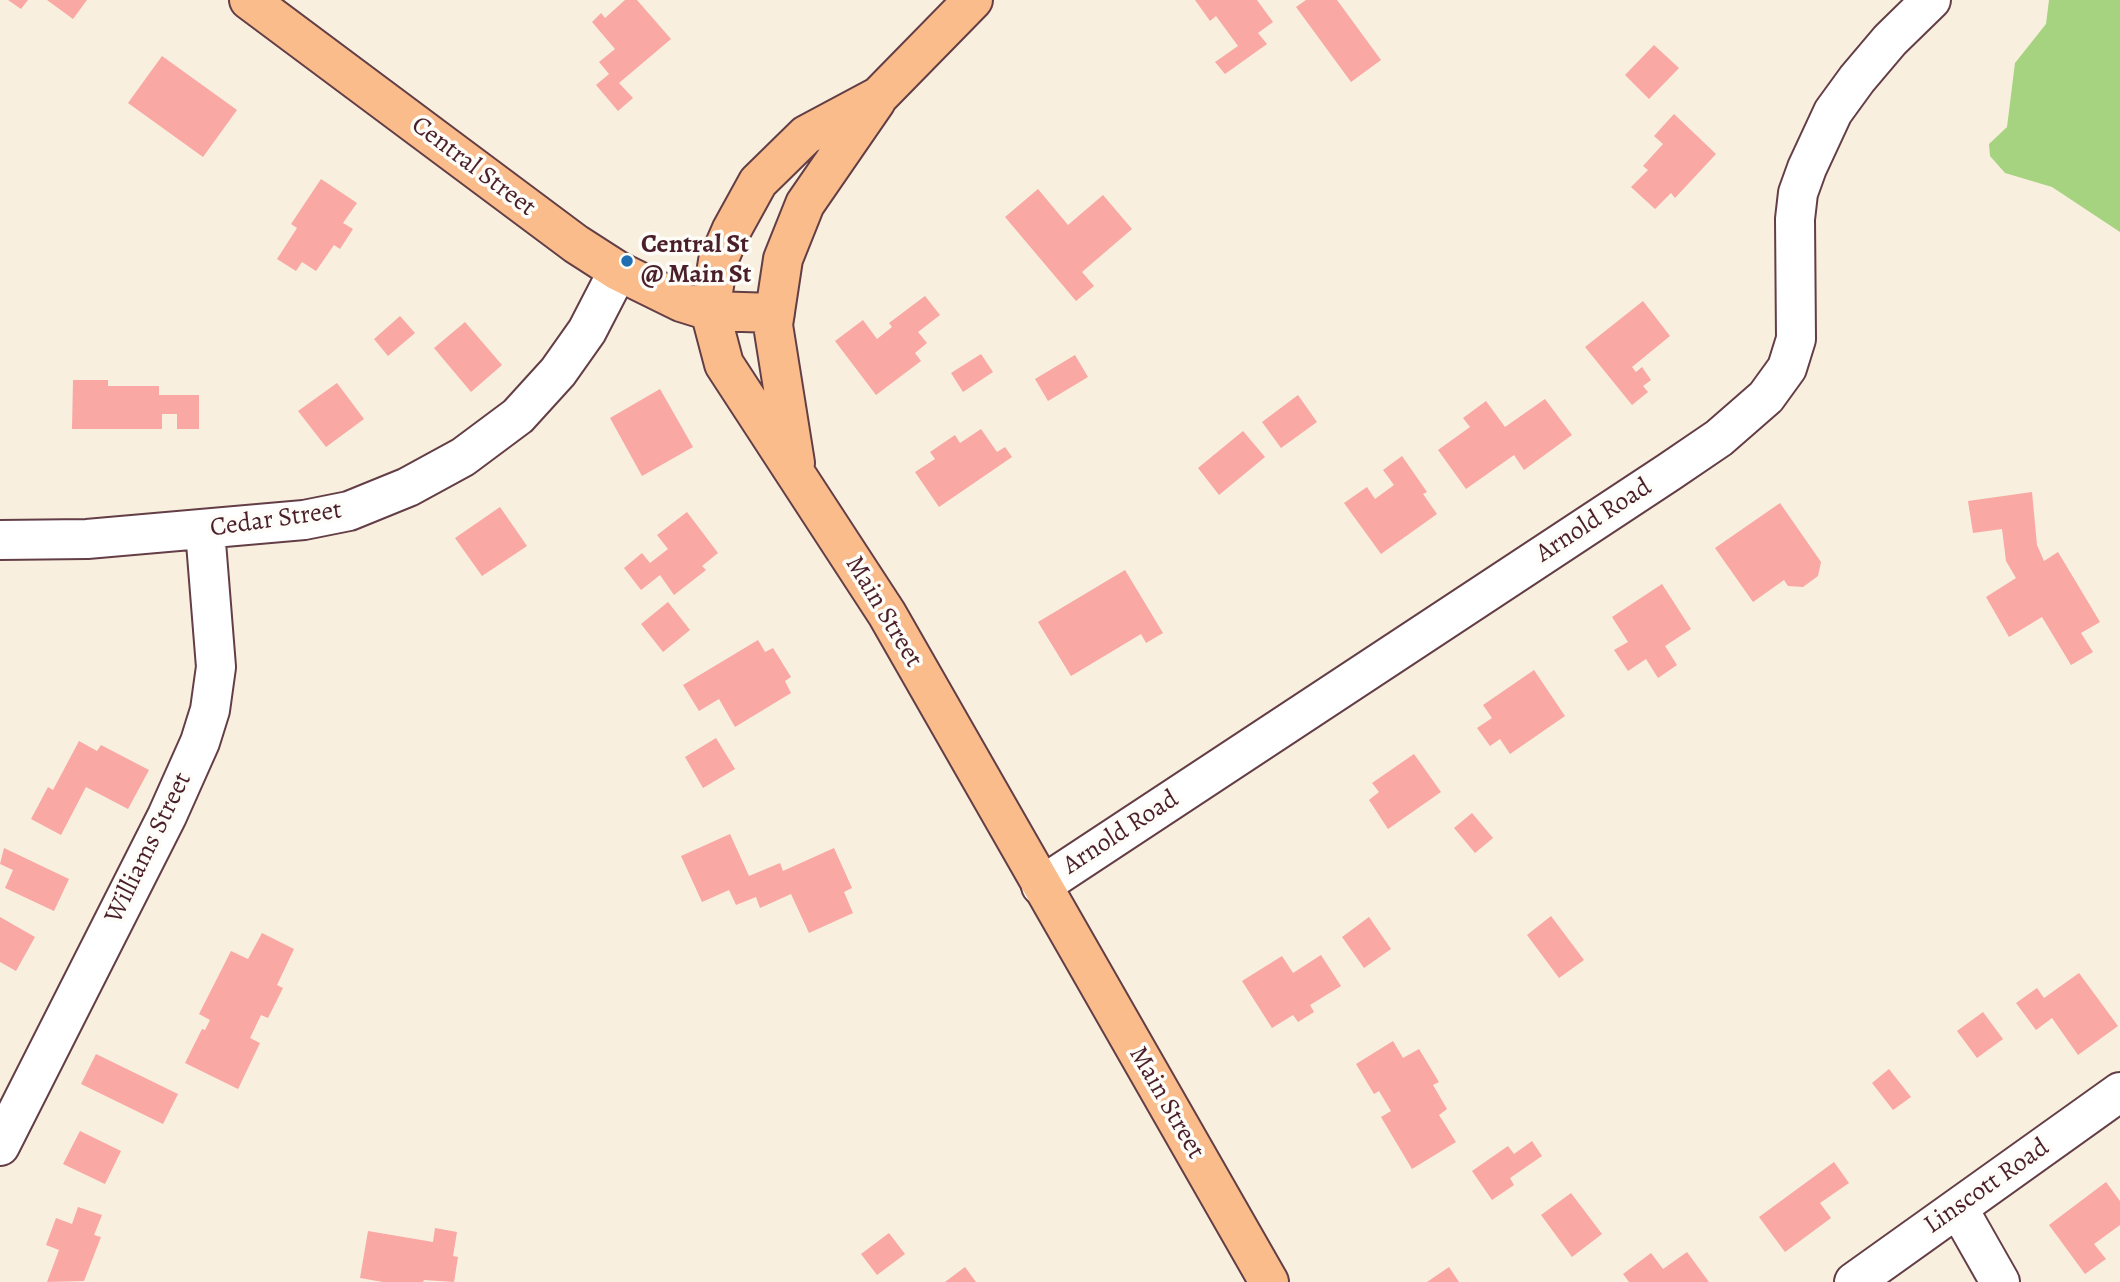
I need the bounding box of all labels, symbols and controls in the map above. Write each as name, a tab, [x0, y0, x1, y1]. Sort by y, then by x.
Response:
street label: Central Street	[405, 110, 541, 224]
place label: Central St @ Main St	[641, 230, 751, 292]
marker: Central St @ Main St	[619, 253, 635, 269]
street label: Arnold Road	[1530, 472, 1658, 570]
street label: Cedar Street	[208, 495, 344, 545]
street label: Main Street	[838, 551, 928, 673]
street label: Williams Street	[99, 768, 199, 928]
street label: Arnold Road	[1057, 784, 1185, 882]
street label: Main Street	[1121, 1041, 1211, 1165]
street label: Linscott Road	[1919, 1133, 2055, 1241]

